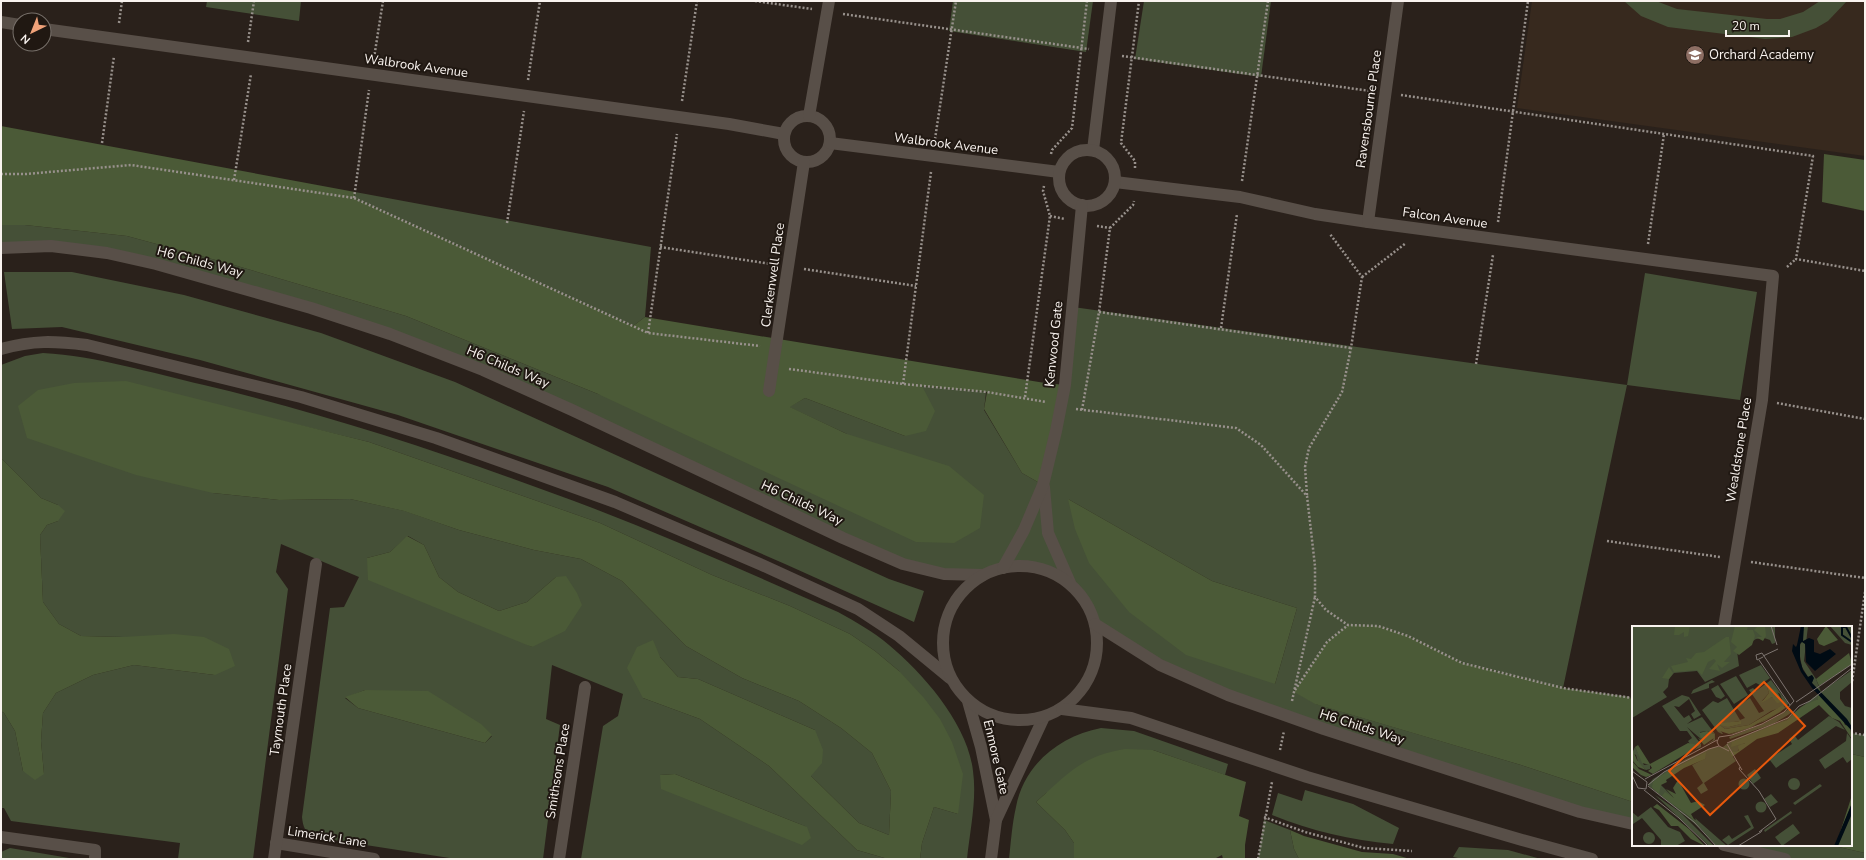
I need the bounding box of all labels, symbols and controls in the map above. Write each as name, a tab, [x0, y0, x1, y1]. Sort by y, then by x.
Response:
north arrow	[12, 12, 52, 52]
scale bar	[1726, 12, 1789, 38]
text: 20 m	[1732, 18, 1760, 34]
text: N	[17, 31, 34, 47]
school or university icon: Orchard Academy	[1684, 44, 1706, 66]
place label: Orchard Academy	[1709, 46, 1814, 64]
street label: Ravensbourne Place	[1352, 49, 1386, 169]
street label: Walbrook Avenue	[363, 50, 469, 82]
street label: Walbrook Avenue	[893, 129, 999, 159]
street label: Falcon Avenue	[1401, 203, 1489, 233]
street label: Clerkenwell Place	[757, 222, 789, 328]
street label: H6 Childs Way	[155, 242, 245, 282]
street label: Kenwood Gate	[1041, 300, 1067, 388]
street label: H6 Childs Way	[464, 341, 552, 393]
street label: Wealdstone Place	[1722, 396, 1756, 504]
street label: H6 Childs Way	[758, 476, 846, 530]
inset map	[1632, 626, 1852, 846]
street label: Taymouth Place	[266, 663, 296, 757]
street label: H6 Childs Way	[1317, 705, 1407, 749]
street label: Enmore Gate	[979, 718, 1013, 796]
street label: Smithsons Place	[542, 722, 574, 820]
street label: Limerick Lane	[286, 822, 368, 852]

